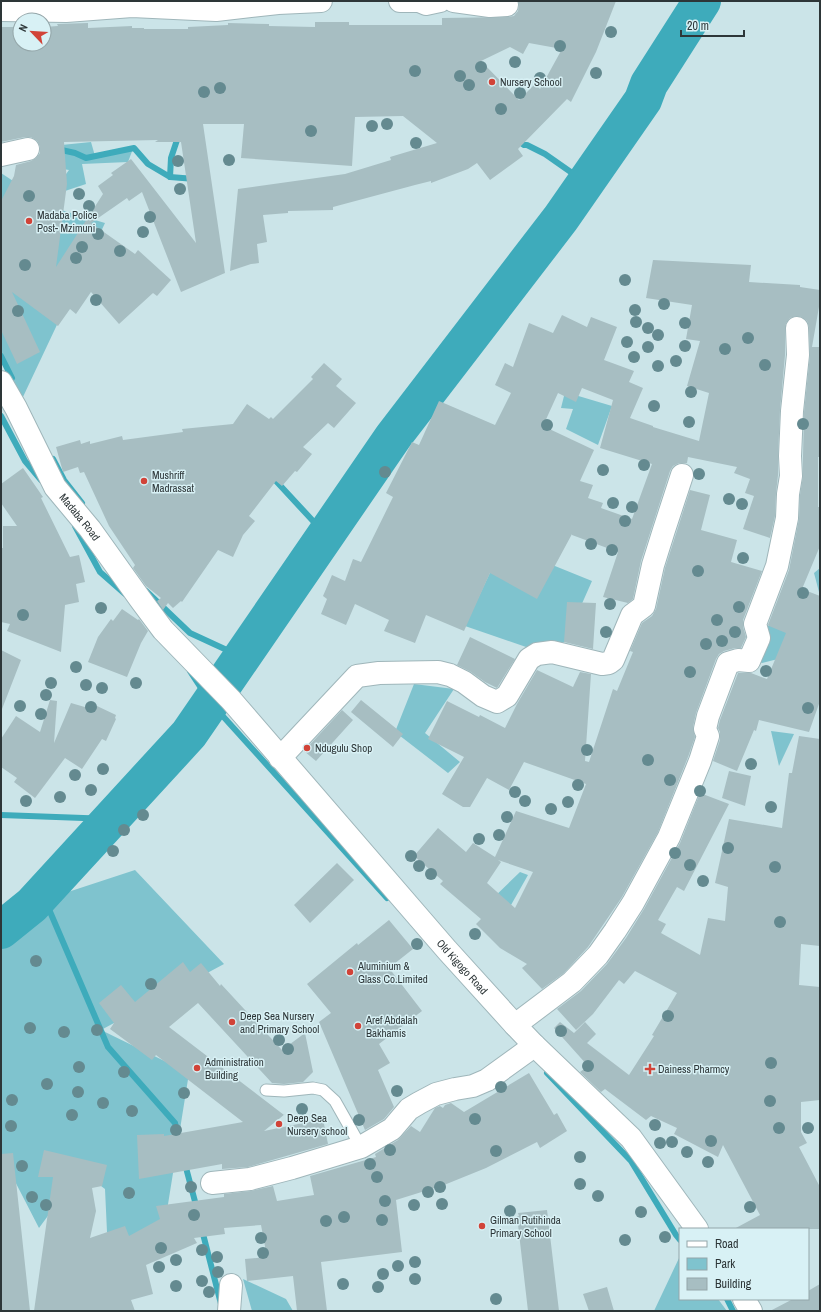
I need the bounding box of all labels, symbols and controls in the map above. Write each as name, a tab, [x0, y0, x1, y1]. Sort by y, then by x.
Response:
north arrow	[12, 12, 52, 52]
scale bar	[681, 12, 744, 38]
text: 20 m	[687, 18, 709, 34]
text: N	[15, 22, 31, 34]
place label: Nursery School	[500, 75, 562, 89]
marker: Nursery School	[487, 77, 497, 87]
place label: Madaba Police Post- Mzimuni	[37, 208, 97, 235]
marker: Madaba Police Post- Mzimuni	[24, 216, 34, 226]
place label: Mushriff Madrassat	[152, 468, 195, 495]
marker: Mushriff Madrassat	[139, 476, 149, 486]
street label: Madaba Road	[56, 491, 103, 543]
place label: Ndugulu Shop	[315, 741, 372, 755]
marker: Ndugulu Shop	[302, 743, 312, 753]
street label: Old Kigogo Road	[434, 936, 491, 997]
place label: Aluminium & Glass Co.Limited	[357, 959, 428, 986]
marker: Aluminium & Glass Co.Limited	[345, 967, 355, 977]
place label: Deep Sea Nursery and Primary School	[240, 1009, 319, 1036]
place label: Aref Abdalah Bakhamis	[365, 1013, 418, 1040]
marker: Deep Sea Nursery and Primary School	[227, 1017, 237, 1027]
marker: Aref Abdalah Bakhamis	[353, 1021, 363, 1031]
place label: Administration Building	[204, 1055, 264, 1082]
place label: Dainess Pharmcy	[658, 1062, 730, 1076]
marker: Administration Building	[192, 1063, 202, 1073]
marker: Dainess Pharmcy	[645, 1064, 655, 1074]
place label: Deep Sea Nursery school	[287, 1111, 347, 1138]
marker: Deep Sea Nursery school	[274, 1119, 284, 1129]
place label: Gilman Rutihinda Primary School	[490, 1213, 561, 1240]
marker: Gilman Rutihinda Primary School	[477, 1221, 487, 1231]
legend	[679, 1228, 809, 1300]
text: Road	[715, 1236, 739, 1252]
text: Park	[715, 1256, 735, 1272]
text: Building	[715, 1276, 752, 1292]

